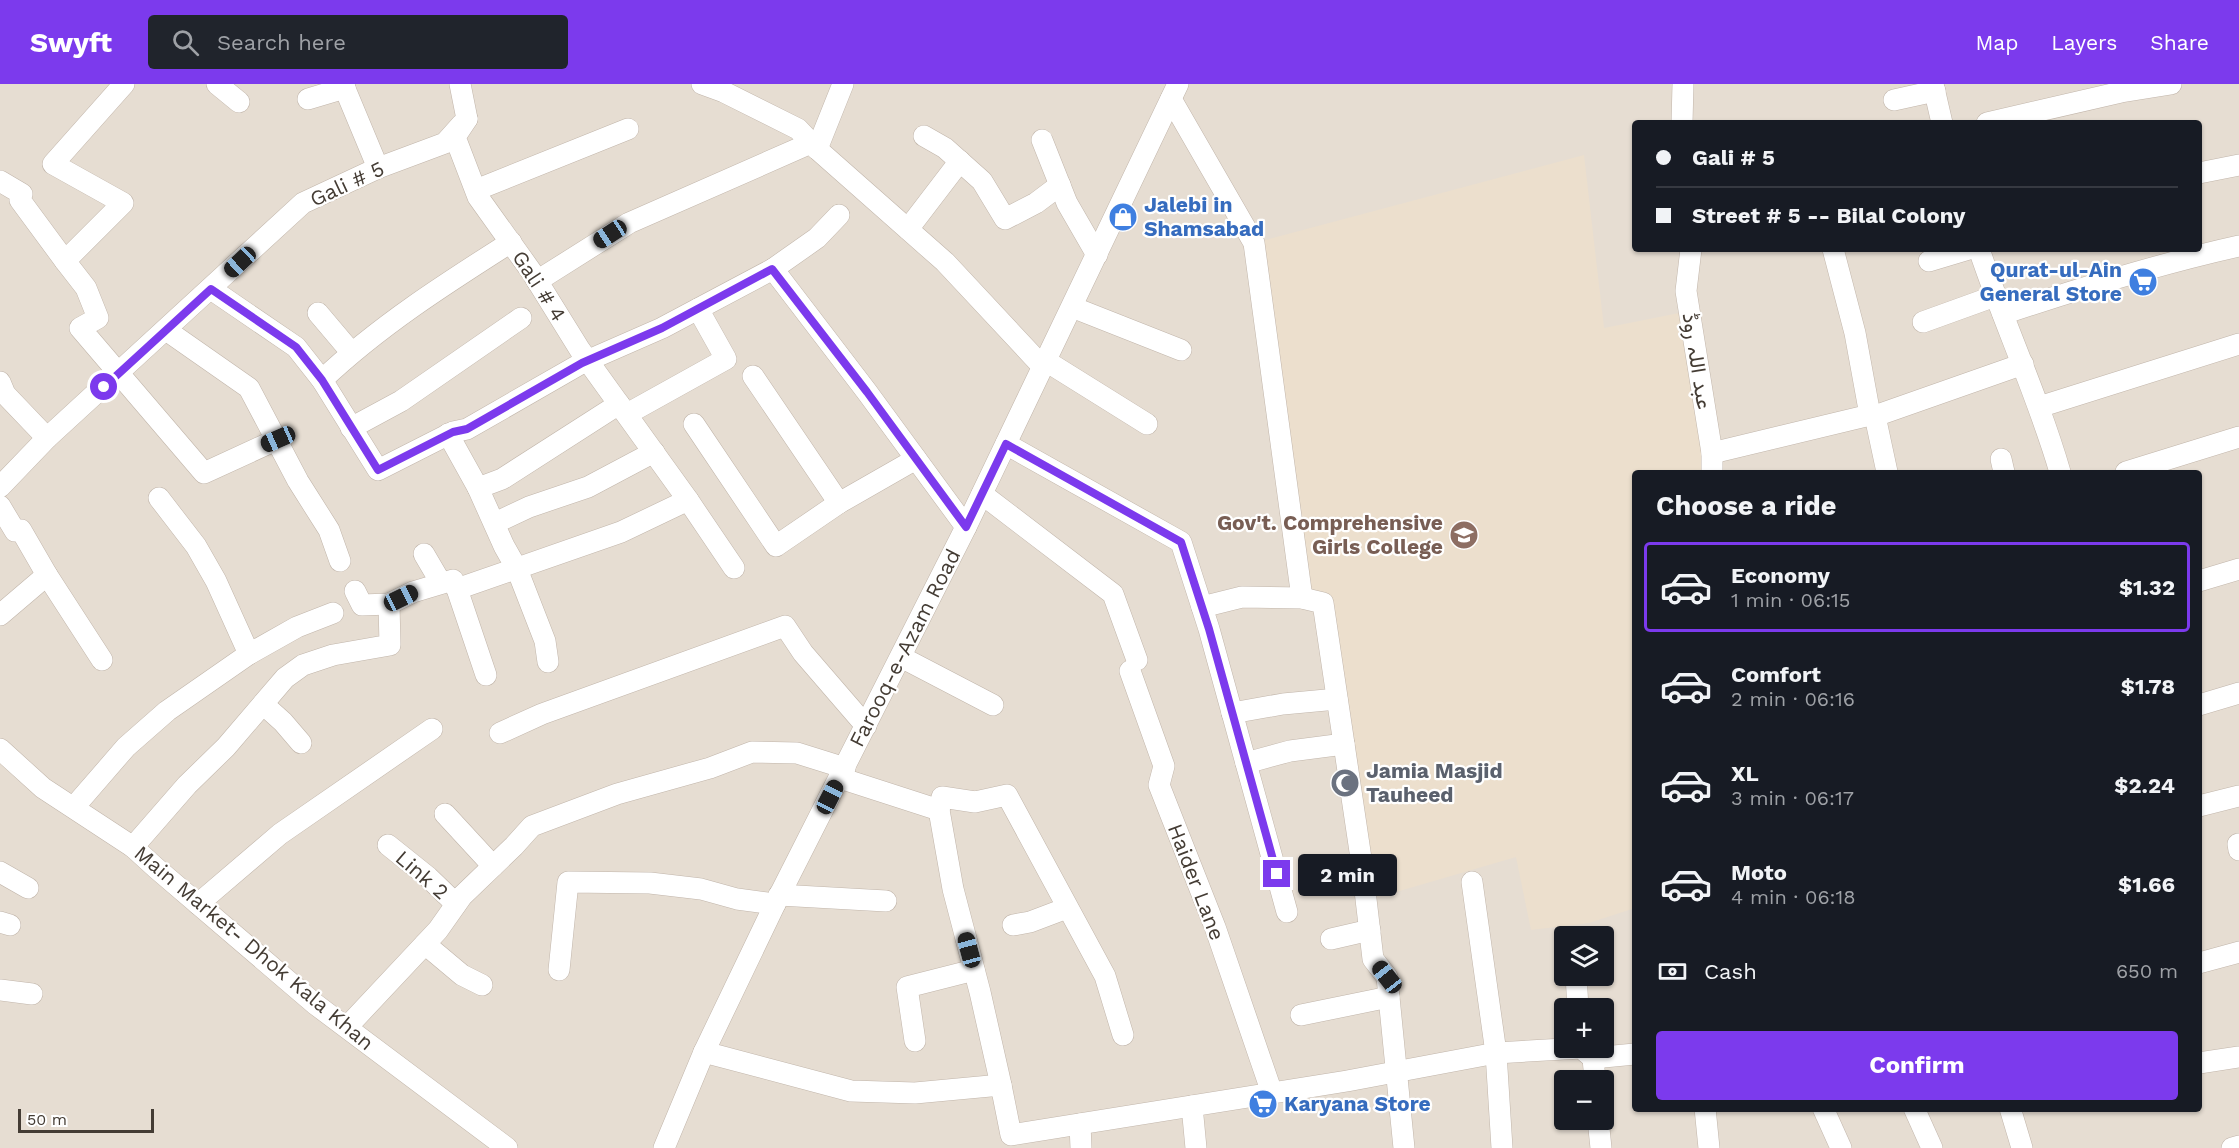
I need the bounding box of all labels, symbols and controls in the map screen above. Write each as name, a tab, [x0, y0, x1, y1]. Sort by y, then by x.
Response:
search box	[148, 15, 568, 69]
text: Swyft	[30, 26, 112, 59]
icon: search	[169, 26, 202, 59]
text: Search here	[217, 30, 346, 55]
text: Map	[1975, 30, 2018, 55]
text: Layers	[2051, 30, 2117, 55]
text: Share	[2150, 30, 2209, 55]
text: Gali # 5	[1692, 145, 1775, 170]
street label: Gali # 5	[306, 156, 388, 212]
place label: Jalebi in Shamsabad	[1144, 192, 1264, 241]
shop icon: Jalebi in Shamsabad	[1107, 201, 1139, 233]
text: Street # 5 -- Bilal Colony	[1692, 203, 1965, 228]
car	[590, 217, 630, 251]
car	[221, 243, 259, 281]
street label: Gali # 4	[507, 246, 572, 326]
place label: Qurat-ul-Ain General Store	[1979, 257, 2122, 306]
supermarket icon: Qurat-ul-Ain General Store	[2127, 266, 2159, 298]
street label: عبد اللہ روڈ	[1677, 311, 1717, 411]
route start	[90, 373, 117, 400]
car	[258, 423, 298, 455]
text: Choose a ride	[1656, 490, 1836, 522]
place label: Gov't. Comprehensive Girls College	[1217, 510, 1443, 559]
school or university icon: Gov't. Comprehensive Girls College	[1448, 519, 1480, 551]
street label: Farooq-e-Azam Road	[844, 545, 965, 751]
icon: car	[1659, 560, 1713, 614]
text: Economy	[1731, 563, 1830, 588]
text: $1.32	[2119, 575, 2175, 600]
car	[381, 582, 421, 614]
text: 1 min · 06:15	[1731, 588, 1851, 612]
icon: car	[1659, 659, 1713, 713]
text: Comfort	[1731, 662, 1821, 687]
text: $1.78	[2121, 674, 2175, 699]
text: 2 min · 06:16	[1731, 687, 1855, 711]
place label: Jamia Masjid Tauheed	[1366, 758, 1503, 807]
icon: car	[1659, 758, 1713, 812]
text: XL	[1731, 761, 1759, 786]
mosque icon: Jamia Masjid Tauheed	[1329, 767, 1361, 799]
text: $2.24	[2114, 773, 2175, 798]
car	[814, 777, 846, 817]
text: 3 min · 06:17	[1731, 786, 1854, 810]
street label: Haider Lane	[1163, 820, 1230, 944]
street label: Main Market- Dhok Kala Khan	[130, 840, 379, 1055]
street label: Link 2	[391, 845, 454, 904]
callout: 2 min	[1298, 853, 1397, 895]
icon: car	[1659, 857, 1713, 911]
route end	[1263, 860, 1290, 887]
text: Moto	[1731, 860, 1787, 885]
text: 2 min	[1320, 863, 1375, 887]
text: $1.66	[2118, 872, 2175, 897]
text: 4 min · 06:18	[1731, 885, 1856, 909]
map controls	[1554, 926, 1614, 1130]
button: layers	[1554, 926, 1614, 986]
car	[956, 930, 982, 970]
icon: cash	[1656, 955, 1689, 988]
car	[1369, 957, 1405, 997]
text: Cash	[1704, 959, 1757, 984]
text: 650 m	[2116, 959, 2178, 983]
button: +	[1554, 998, 1614, 1058]
button: Confirm	[1656, 1031, 2178, 1100]
button: −	[1554, 1070, 1614, 1130]
supermarket icon: Karyana Store	[1247, 1088, 1279, 1120]
place label: Karyana Store	[1284, 1091, 1431, 1116]
scale bar	[18, 1106, 154, 1134]
text: 50 m	[27, 1110, 67, 1129]

